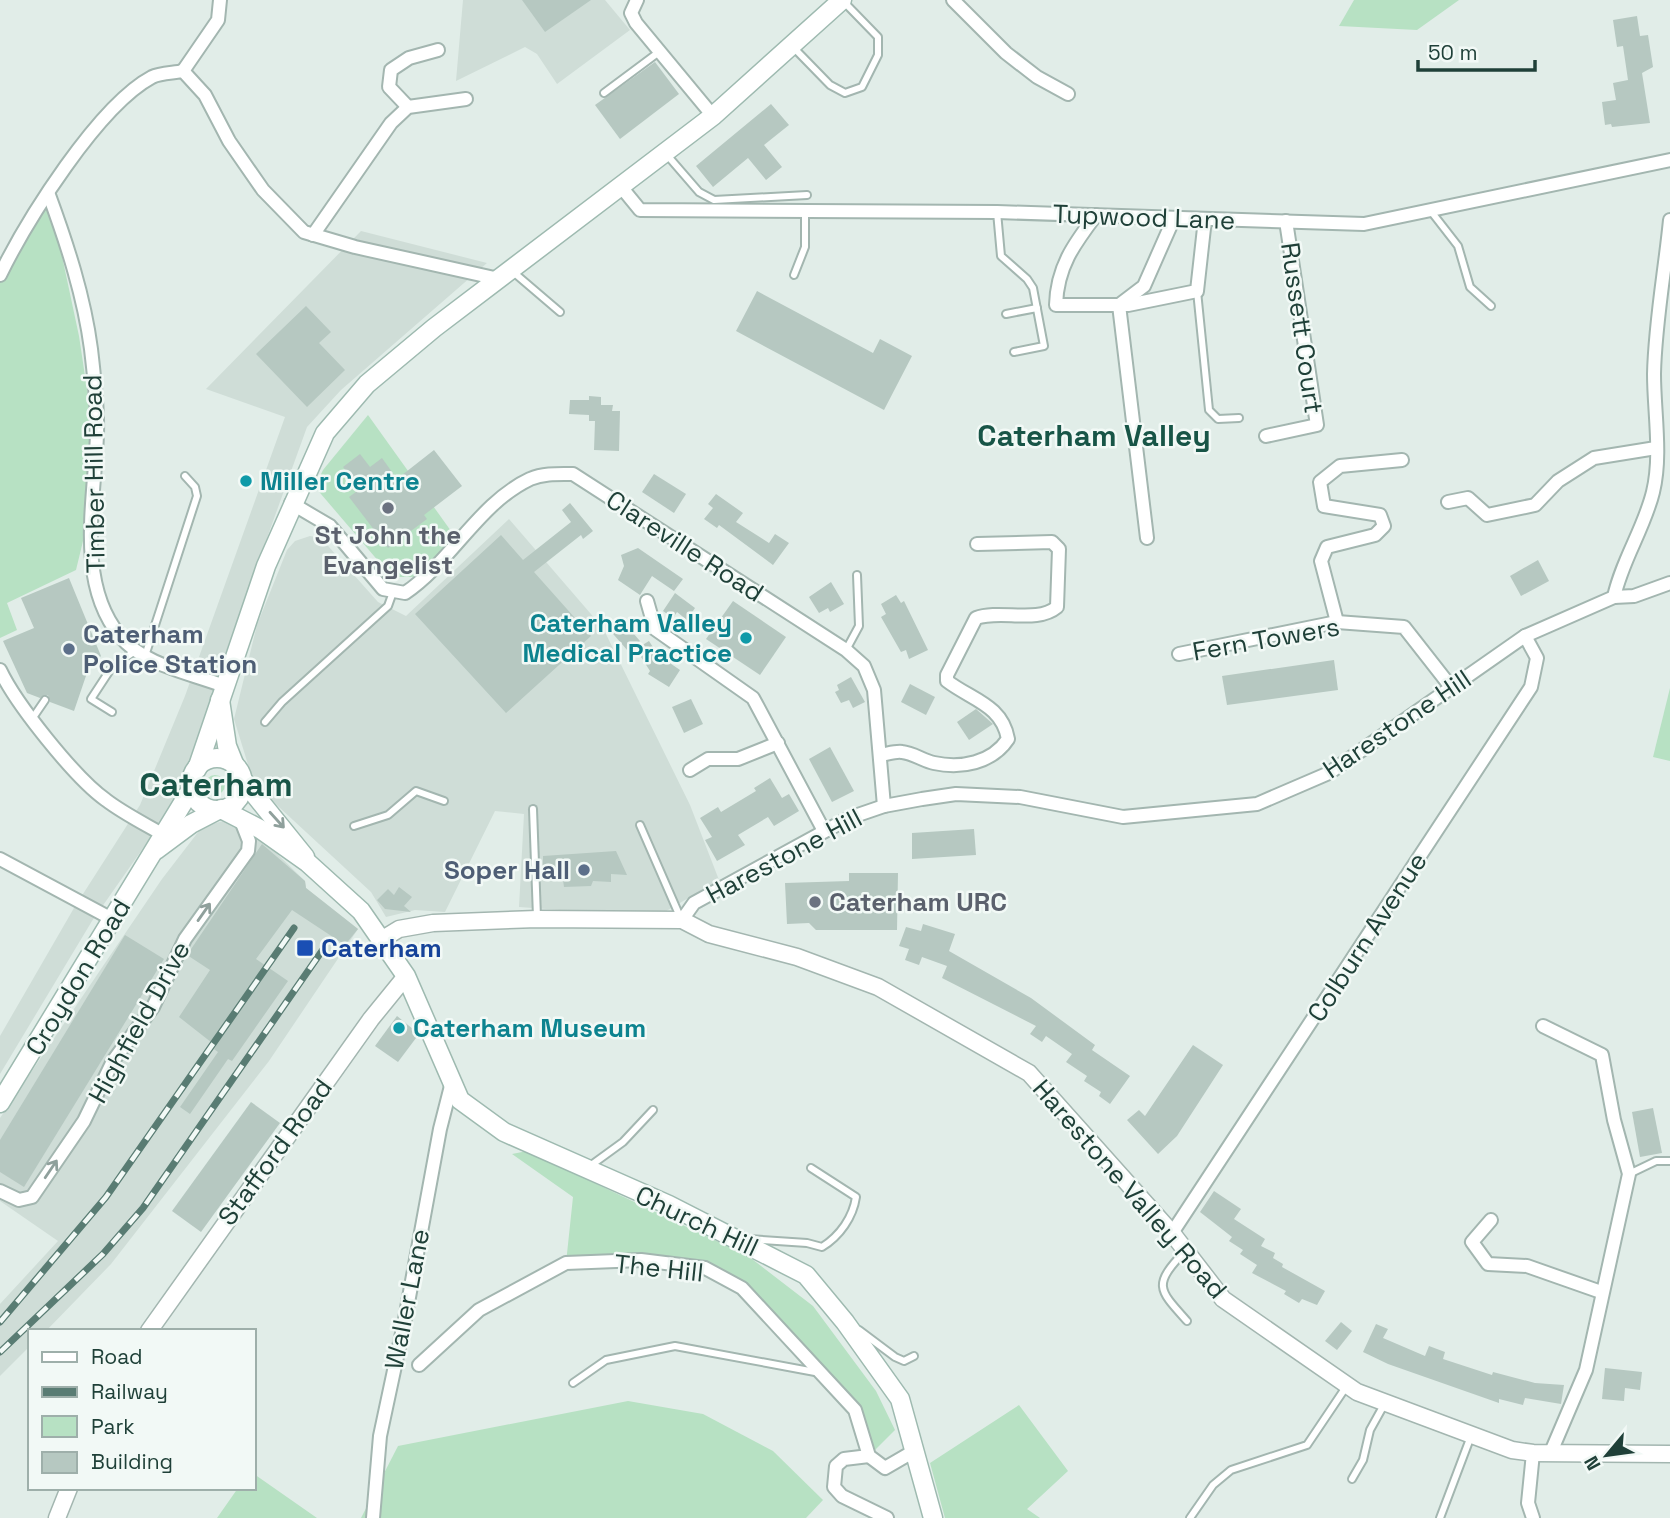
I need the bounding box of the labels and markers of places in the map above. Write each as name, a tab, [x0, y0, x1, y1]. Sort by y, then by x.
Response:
place label: Miller Centre	[260, 464, 420, 498]
marker: Miller Centre	[238, 473, 254, 489]
marker: St John the Evangelist	[380, 500, 396, 516]
place label: St John the Evangelist	[315, 518, 461, 582]
place label: Caterham Valley Medical Practice	[522, 606, 732, 670]
place label: Caterham Police Station	[83, 617, 257, 681]
marker: Caterham Valley Medical Practice	[738, 630, 754, 646]
marker: Caterham Police Station	[61, 641, 77, 657]
place label: Soper Hall	[444, 853, 570, 887]
marker: Soper Hall	[576, 862, 592, 878]
place label: Caterham URC	[829, 885, 1007, 919]
marker: Caterham URC	[807, 894, 823, 910]
place label: Caterham	[321, 931, 442, 965]
marker: Caterham	[295, 938, 315, 958]
place label: Caterham Museum	[413, 1011, 646, 1045]
marker: Caterham Museum	[391, 1020, 407, 1036]

